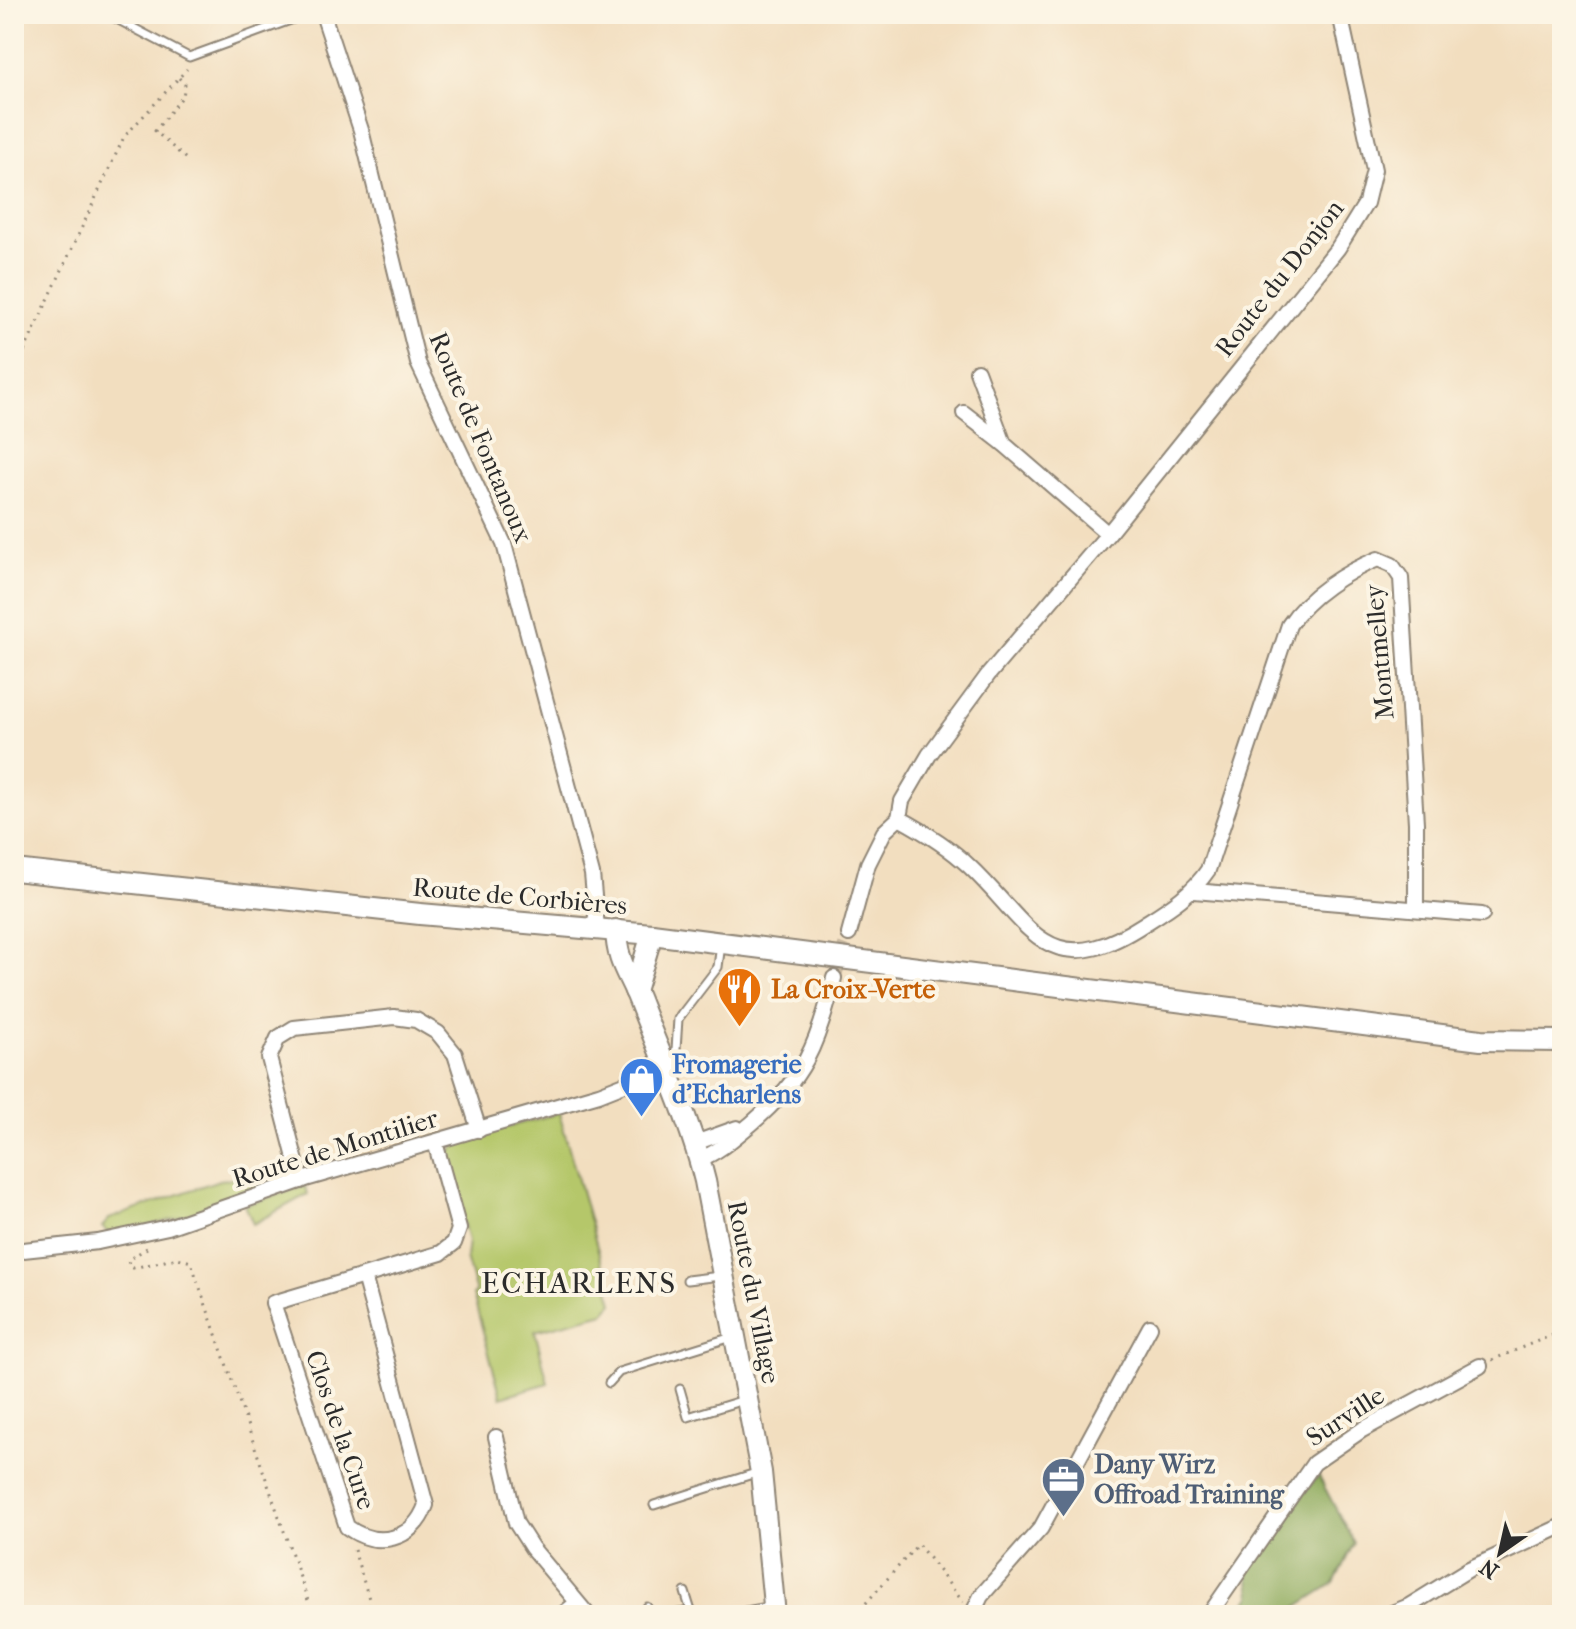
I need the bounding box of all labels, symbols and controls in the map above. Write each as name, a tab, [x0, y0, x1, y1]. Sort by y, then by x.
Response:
street label: Route du Donjon	[1208, 194, 1350, 363]
street label: Route de Fontanoux	[422, 327, 539, 547]
street label: Montmelley	[1358, 582, 1401, 721]
street label: Route de Corbières	[411, 872, 628, 921]
restaurant icon: La Croix-Verte	[716, 965, 764, 1028]
place label: La Croix-Verte	[771, 974, 935, 1005]
place label: Fromagerie d'Echarlens	[671, 1049, 802, 1110]
shop icon: Fromagerie d'Echarlens	[617, 1055, 665, 1118]
street label: Route de Montilier	[229, 1102, 442, 1194]
street label: Route du Village	[721, 1198, 786, 1386]
district label: ECHARLENS	[481, 1266, 677, 1301]
street label: Clos de la Cure	[299, 1347, 382, 1514]
street label: Surville	[1300, 1380, 1390, 1453]
place label: Dany Wirz Offroad Training	[1094, 1449, 1285, 1510]
office icon: Dany Wirz Offroad Training	[1039, 1455, 1087, 1518]
north arrow	[1460, 1513, 1540, 1593]
text: N	[1475, 1553, 1504, 1584]

